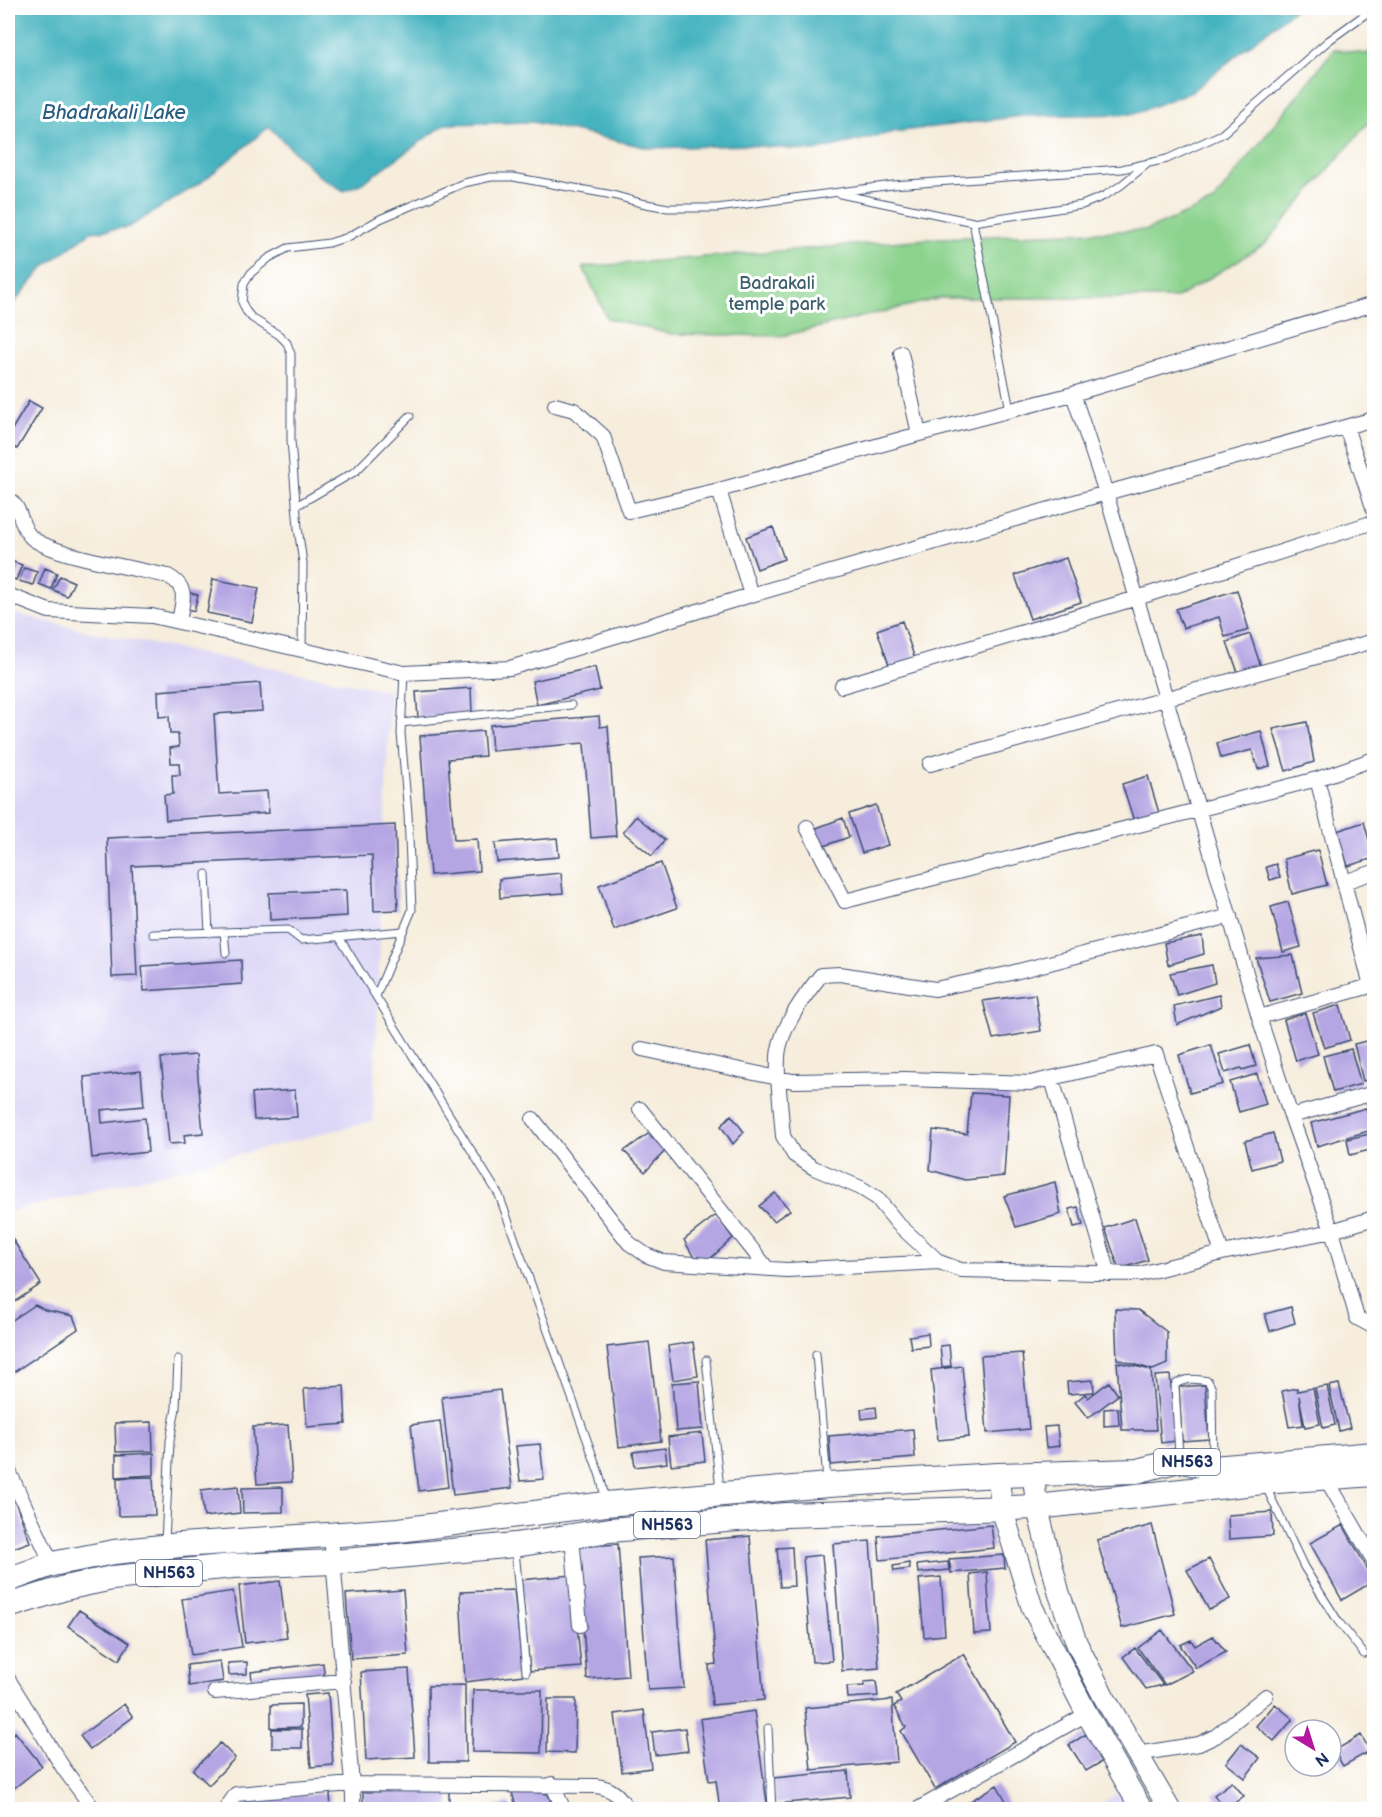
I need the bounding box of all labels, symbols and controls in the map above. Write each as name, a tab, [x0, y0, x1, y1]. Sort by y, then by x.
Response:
water label: Bhadrakali Lake	[42, 101, 186, 125]
park label: Badrakali temple park	[729, 273, 825, 315]
road number: NH563	[1154, 1449, 1220, 1475]
road number: NH563	[634, 1512, 700, 1538]
road number: NH563	[136, 1560, 202, 1586]
north arrow	[1283, 1718, 1343, 1778]
text: N	[1311, 1747, 1332, 1770]

